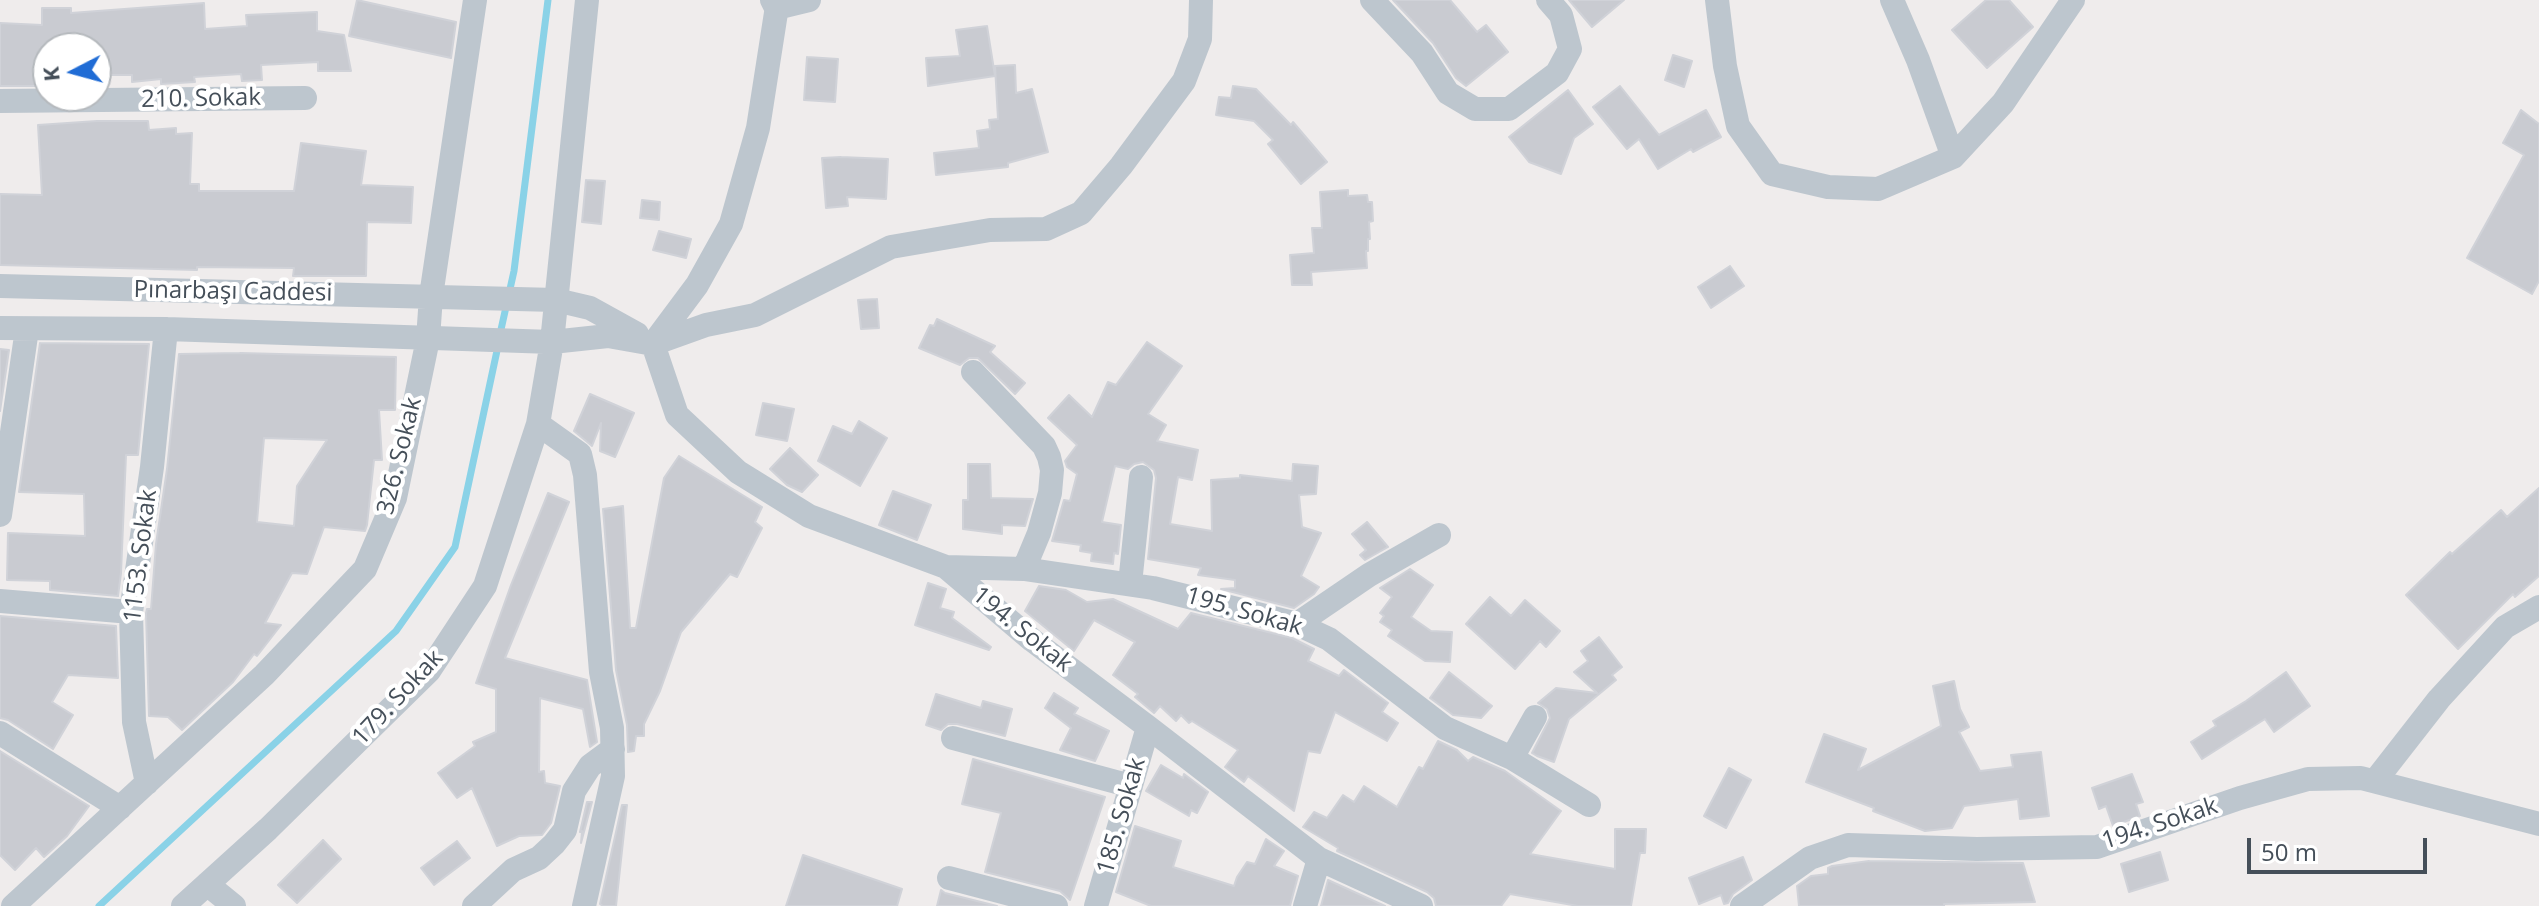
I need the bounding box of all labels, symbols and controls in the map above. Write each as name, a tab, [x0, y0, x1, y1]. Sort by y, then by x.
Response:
north arrow	[32, 32, 112, 112]
text: K	[34, 65, 66, 83]
street label: 210. Sokak	[141, 84, 261, 114]
street label: Pınarbaşı Caddesi	[133, 276, 333, 308]
street label: 326. Sokak	[372, 394, 428, 518]
street label: 1153. Sokak	[119, 488, 163, 624]
street label: 194. Sokak	[966, 581, 1078, 679]
street label: 195. Sokak	[1182, 582, 1306, 642]
street label: 179. Sokak	[347, 644, 449, 752]
street label: 185. Sokak	[1092, 754, 1152, 878]
street label: 194. Sokak	[2099, 792, 2221, 856]
scale bar	[2251, 822, 2431, 872]
text: 50 m	[2261, 835, 2317, 868]

